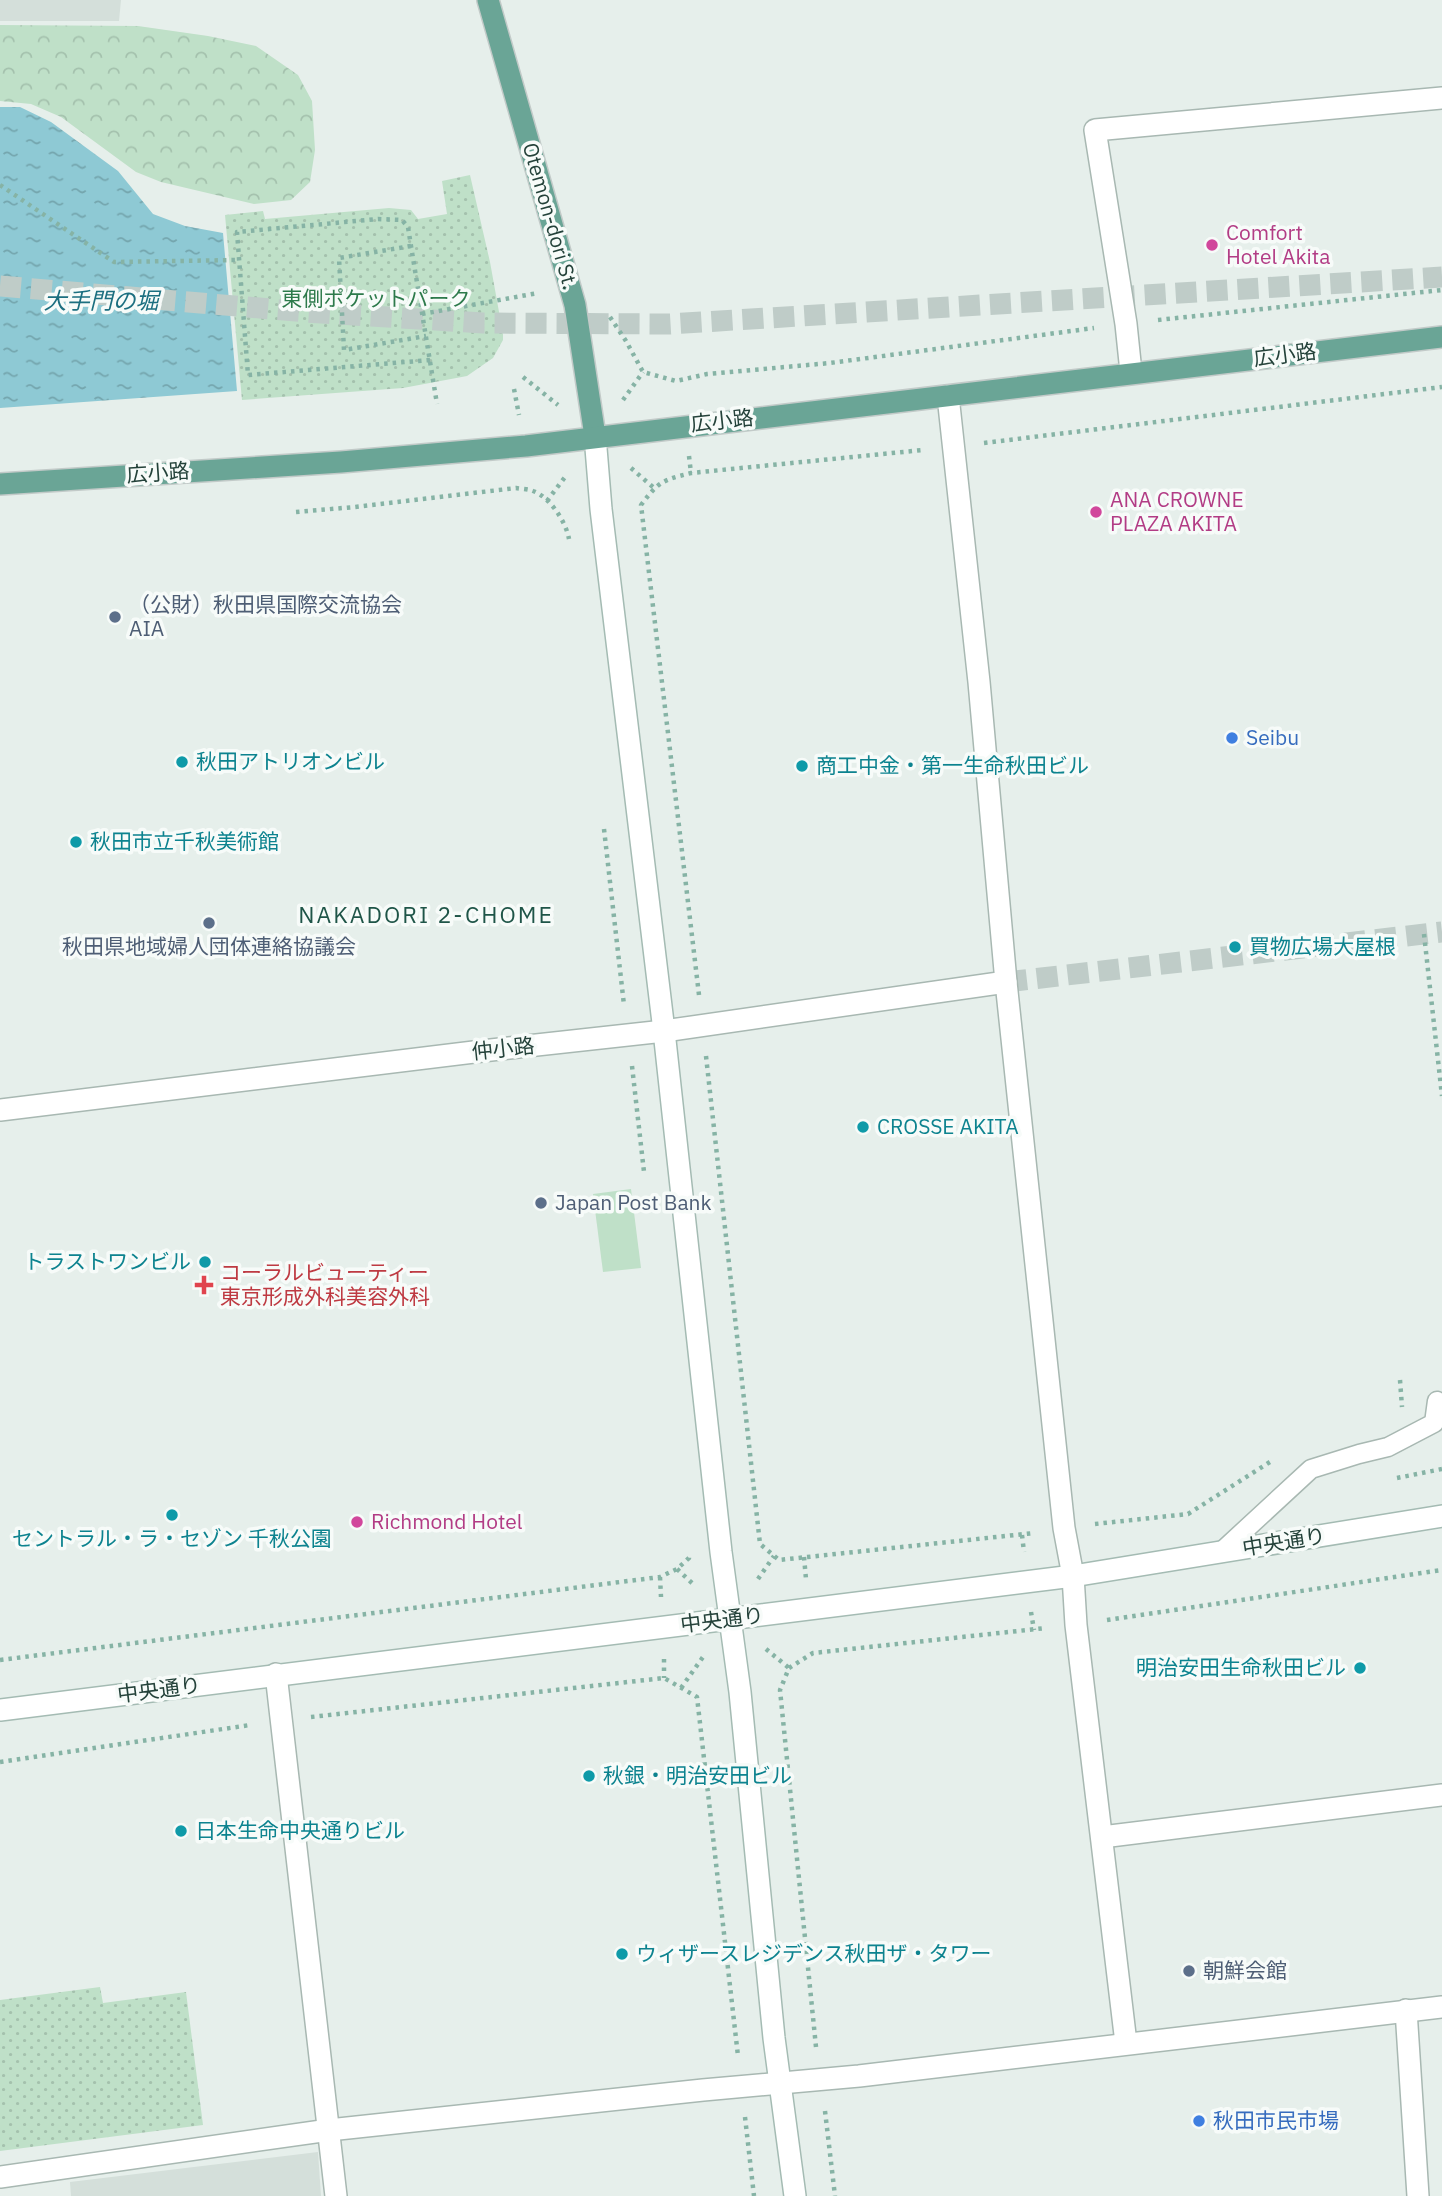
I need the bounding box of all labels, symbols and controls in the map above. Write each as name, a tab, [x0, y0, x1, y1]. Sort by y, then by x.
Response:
street label: Otemon-dori St.	[517, 139, 585, 292]
place label: Comfort Hotel Akita	[1226, 218, 1330, 270]
marker: Comfort Hotel Akita	[1204, 237, 1220, 253]
park label: 東側ポケットパーク	[282, 284, 471, 312]
water label: 大手門の堀	[44, 285, 162, 315]
street label: 広小路	[1252, 336, 1318, 372]
street label: 広小路	[689, 403, 755, 437]
street label: 広小路	[126, 456, 190, 488]
place label: ANA CROWNE PLAZA AKITA	[1110, 485, 1244, 537]
marker: ANA CROWNE PLAZA AKITA	[1088, 504, 1104, 520]
place label: （公財）秋田県国際交流協会 AIA	[129, 590, 402, 642]
marker: （公財）秋田県国際交流協会 AIA	[107, 609, 123, 625]
place label: Seibu	[1246, 723, 1299, 751]
marker: Seibu	[1224, 730, 1240, 746]
place label: 秋田アトリオンビル	[196, 747, 385, 775]
place label: 商工中金・第一生命秋田ビル	[816, 751, 1089, 779]
marker: 秋田アトリオンビル	[174, 754, 190, 770]
marker: 商工中金・第一生命秋田ビル	[794, 758, 810, 774]
place label: 秋田市立千秋美術館	[90, 827, 279, 855]
marker: 秋田市立千秋美術館	[68, 834, 84, 850]
district label: NAKADORI 2-CHOME	[298, 899, 554, 929]
marker: 秋田県地域婦人団体連絡協議会	[201, 915, 217, 931]
place label: 秋田県地域婦人団体連絡協議会	[62, 932, 356, 960]
place label: 買物広場大屋根	[1249, 932, 1396, 960]
marker: 買物広場大屋根	[1227, 939, 1243, 955]
street label: 仲小路	[470, 1031, 536, 1065]
place label: CROSSE AKITA	[877, 1112, 1019, 1140]
marker: CROSSE AKITA	[855, 1119, 871, 1135]
place label: Japan Post Bank	[555, 1188, 712, 1216]
marker: Japan Post Bank	[533, 1195, 549, 1211]
place label: トラストワンビル	[23, 1247, 191, 1275]
marker: トラストワンビル	[197, 1254, 213, 1270]
place label: コーラルビューティー 東京形成外科美容外科	[220, 1258, 430, 1310]
marker: コーラルビューティー 東京形成外科美容外科	[194, 1275, 214, 1295]
marker: セントラル・ラ・セゾン 千秋公園	[164, 1507, 180, 1523]
place label: Richmond Hotel	[371, 1507, 523, 1535]
marker: Richmond Hotel	[349, 1514, 365, 1530]
street label: 中央通り	[1240, 1521, 1328, 1561]
place label: セントラル・ラ・セゾン 千秋公園	[12, 1524, 332, 1552]
street label: 中央通り	[678, 1600, 765, 1638]
place label: 明治安田生命秋田ビル	[1136, 1653, 1346, 1681]
marker: 明治安田生命秋田ビル	[1352, 1660, 1368, 1676]
street label: 中央通り	[115, 1670, 202, 1708]
place label: 秋銀・明治安田ビル	[603, 1761, 792, 1789]
marker: 秋銀・明治安田ビル	[581, 1768, 597, 1784]
place label: 日本生命中央通りビル	[195, 1816, 405, 1844]
marker: 日本生命中央通りビル	[173, 1823, 189, 1839]
place label: ウィザースレジデンス秋田ザ・タワー	[636, 1939, 992, 1967]
marker: ウィザースレジデンス秋田ザ・タワー	[614, 1946, 630, 1962]
place label: 朝鮮会館	[1203, 1956, 1287, 1984]
marker: 朝鮮会館	[1181, 1963, 1197, 1979]
place label: 秋田市民市場	[1213, 2106, 1339, 2134]
marker: 秋田市民市場	[1191, 2113, 1207, 2129]

